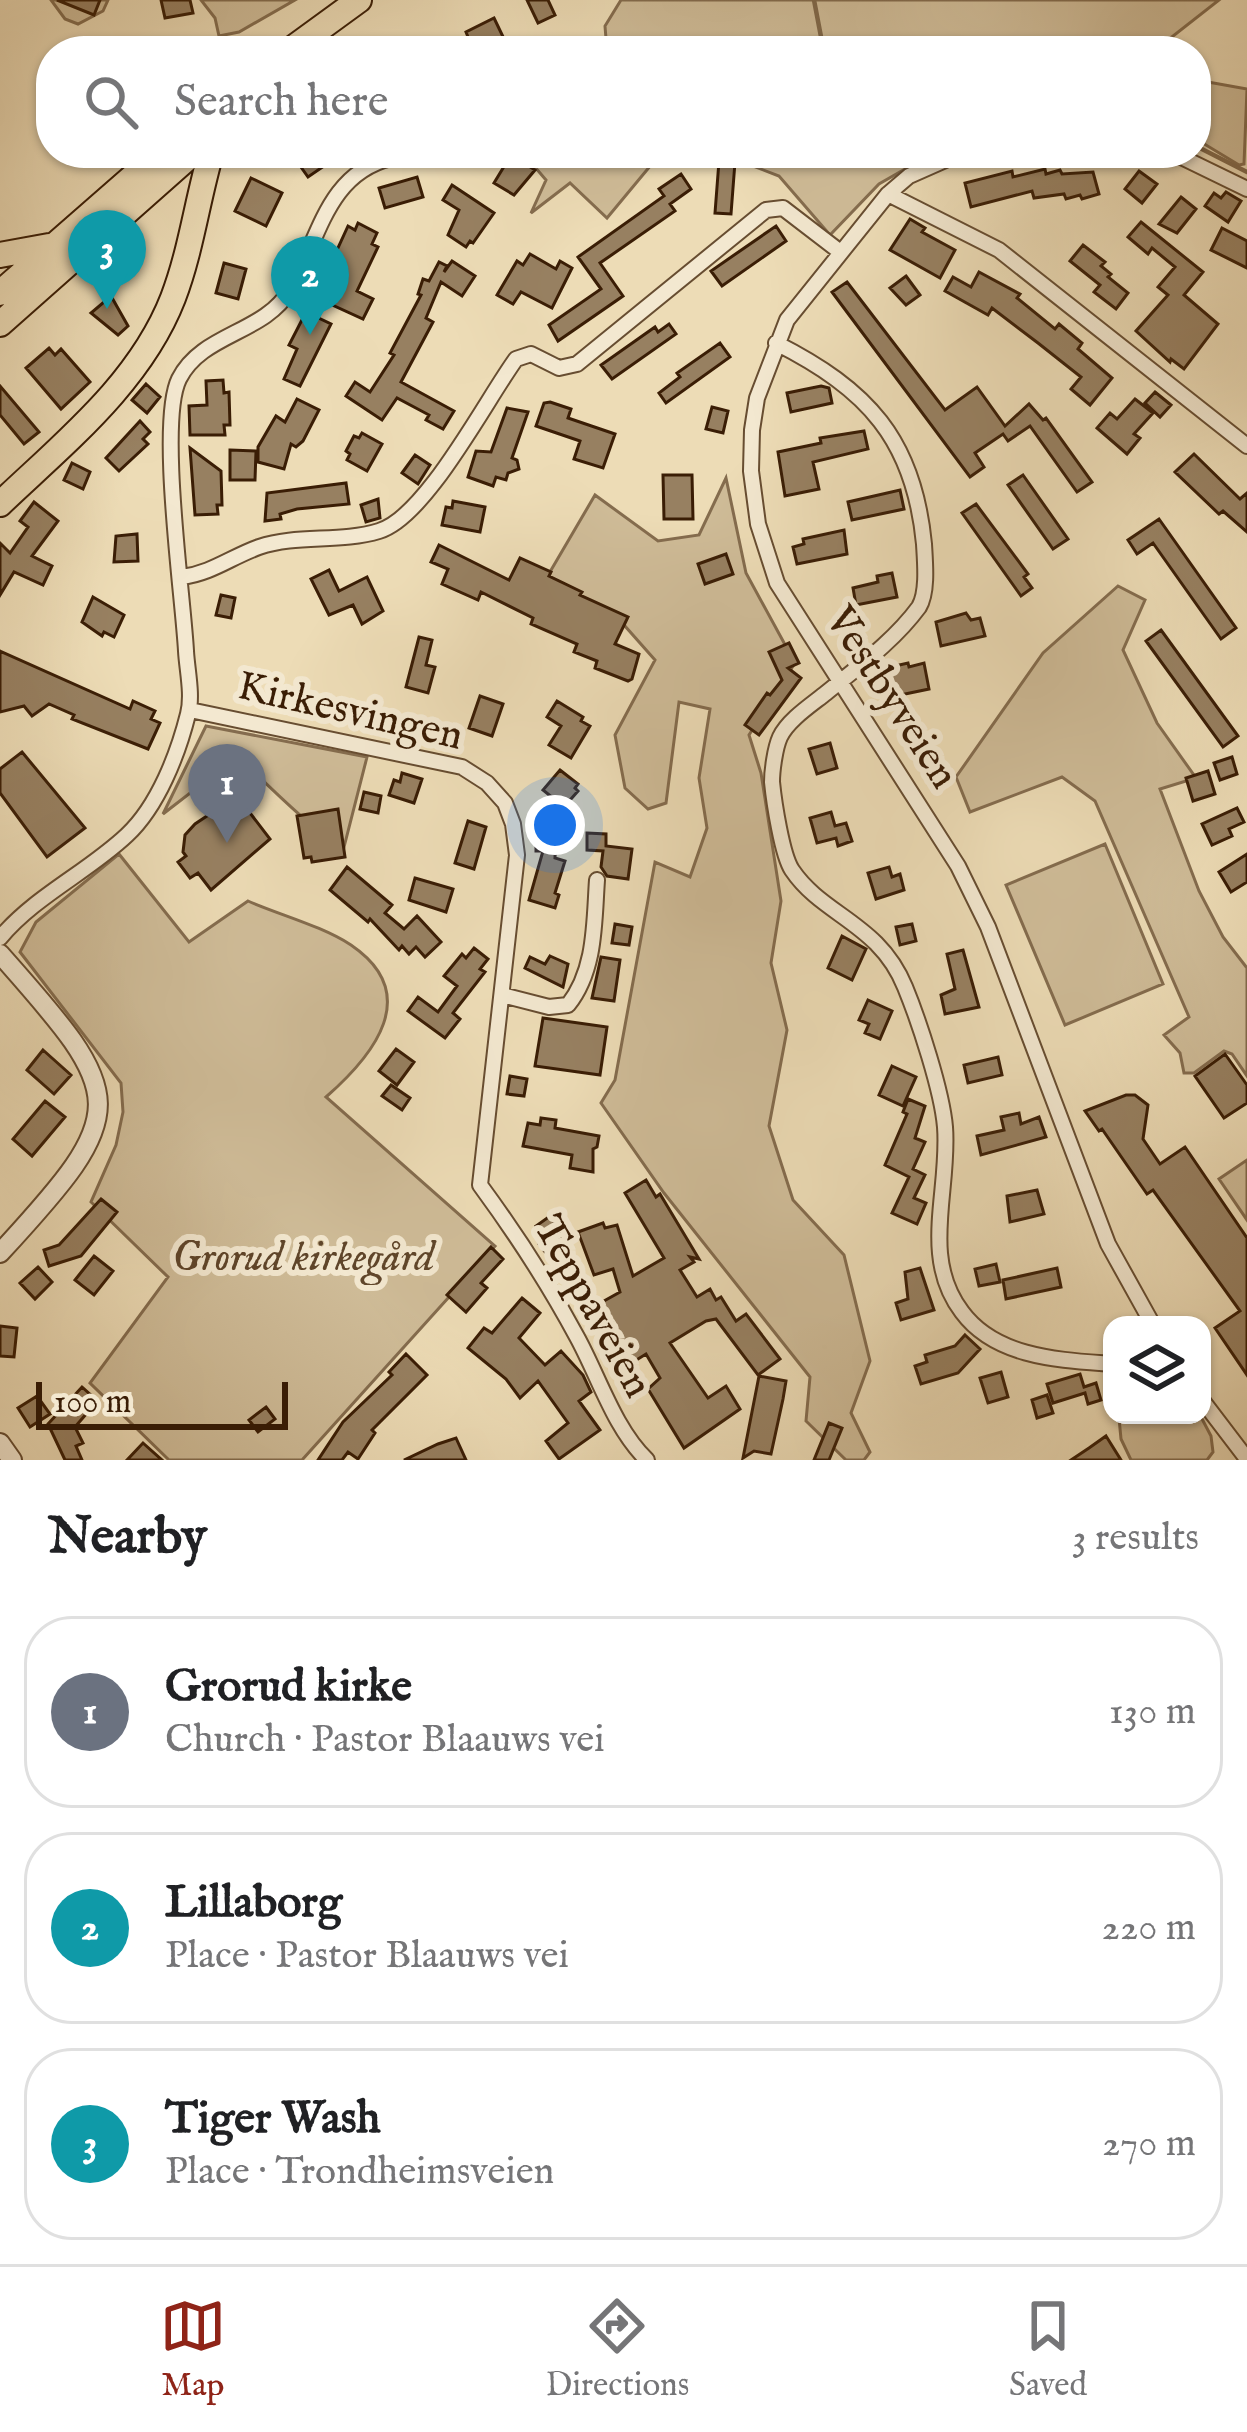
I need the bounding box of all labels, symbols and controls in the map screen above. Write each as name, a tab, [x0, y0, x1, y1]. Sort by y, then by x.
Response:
search box	[36, 36, 1211, 168]
icon: search	[78, 69, 144, 135]
text: Search here	[174, 74, 388, 131]
pin: 3	[68, 210, 146, 309]
pin: 2	[271, 236, 349, 335]
street label: Vestbyveien	[812, 596, 970, 799]
street label: Kirkesvingen	[232, 660, 468, 764]
pin: 1	[188, 744, 266, 843]
your location	[525, 795, 585, 855]
street label: Teppaveien	[520, 1207, 664, 1407]
park label: Grorud kirkegård	[172, 1232, 438, 1286]
map controls	[1103, 1316, 1211, 1424]
button: layers	[1103, 1316, 1211, 1424]
scale bar	[36, 1376, 288, 1429]
text: 100 m	[54, 1382, 131, 1424]
text: Nearby	[48, 1506, 207, 1571]
text: 3 results	[1072, 1514, 1199, 1563]
text: Grorud kirke	[165, 1659, 412, 1716]
text: 1	[83, 1688, 97, 1737]
text: 130 m	[1109, 1688, 1196, 1737]
text: Church · Pastor Blaauws vei	[165, 1716, 605, 1765]
text: Lillaborg	[165, 1875, 342, 1932]
text: 2	[81, 1904, 99, 1953]
text: 220 m	[1102, 1904, 1196, 1953]
text: Place · Pastor Blaauws vei	[165, 1932, 569, 1981]
text: Tiger Wash	[165, 2091, 381, 2148]
text: 3	[83, 2120, 97, 2169]
text: 270 m	[1102, 2120, 1196, 2169]
text: Place · Trondheimsveien	[165, 2148, 554, 2197]
tab: Map	[160, 2293, 226, 2407]
tab: Directions	[546, 2293, 689, 2407]
tab: Saved	[1009, 2293, 1087, 2407]

